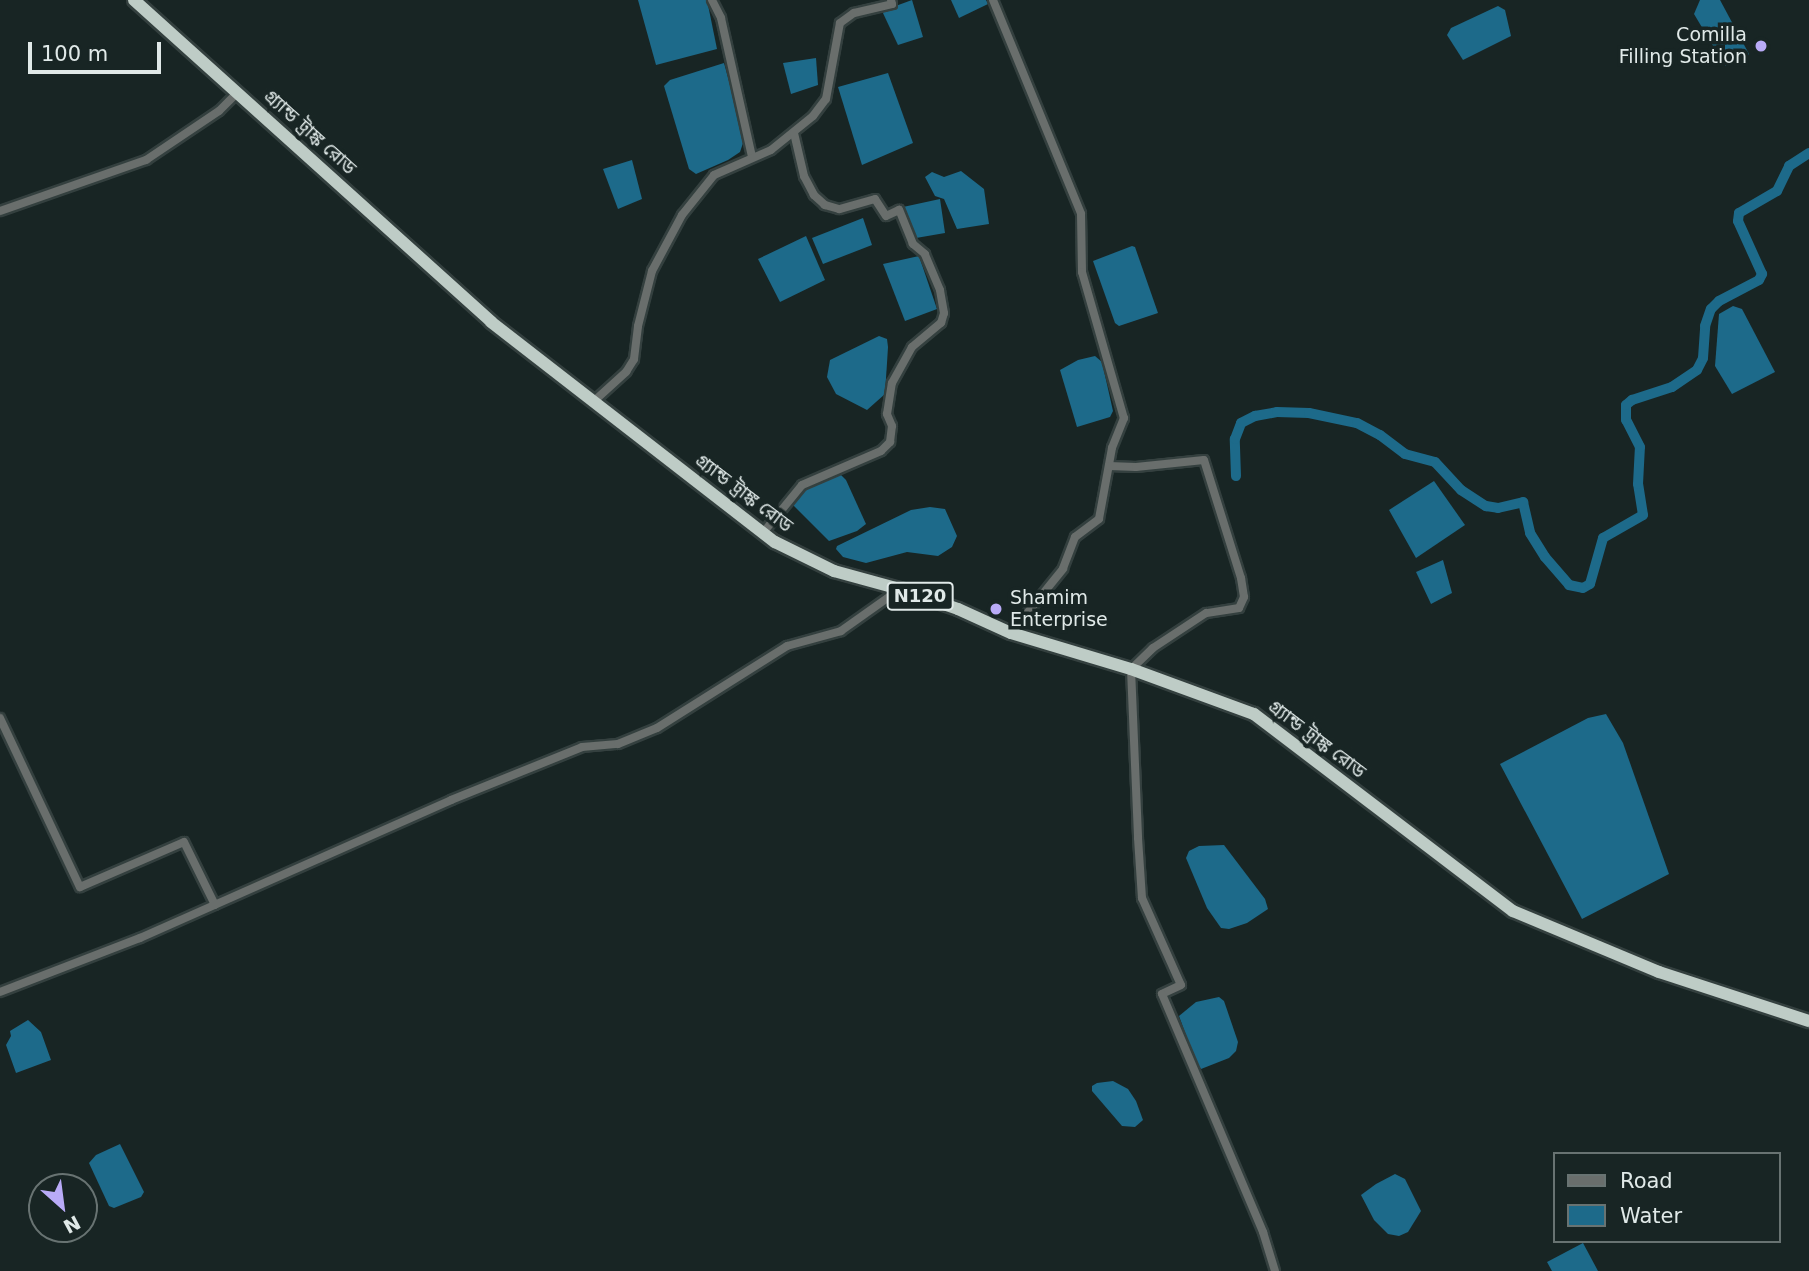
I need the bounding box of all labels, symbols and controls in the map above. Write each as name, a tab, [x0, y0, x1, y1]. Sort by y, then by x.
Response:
place label: Comilla Filling Station	[1619, 24, 1747, 68]
scale bar	[32, 28, 164, 72]
marker: Comilla Filling Station	[1753, 38, 1769, 54]
text: 100 m	[41, 42, 108, 66]
street label: গ্র্যান্ড ট্রাঙ্ক রোড	[259, 85, 361, 179]
street label: গ্র্যান্ড ট্রাঙ্ক রোড	[691, 449, 797, 537]
road number: N120	[885, 582, 955, 610]
place label: Shamim Enterprise	[1010, 587, 1108, 631]
marker: Shamim Enterprise	[988, 601, 1004, 617]
street label: গ্র্যান্ড ট্রাঙ্ক রোড	[1264, 695, 1370, 783]
legend	[1554, 1152, 1781, 1243]
text: Road	[1620, 1169, 1673, 1193]
north arrow	[28, 1173, 98, 1243]
text: Water	[1620, 1204, 1682, 1228]
text: N	[60, 1211, 84, 1238]

